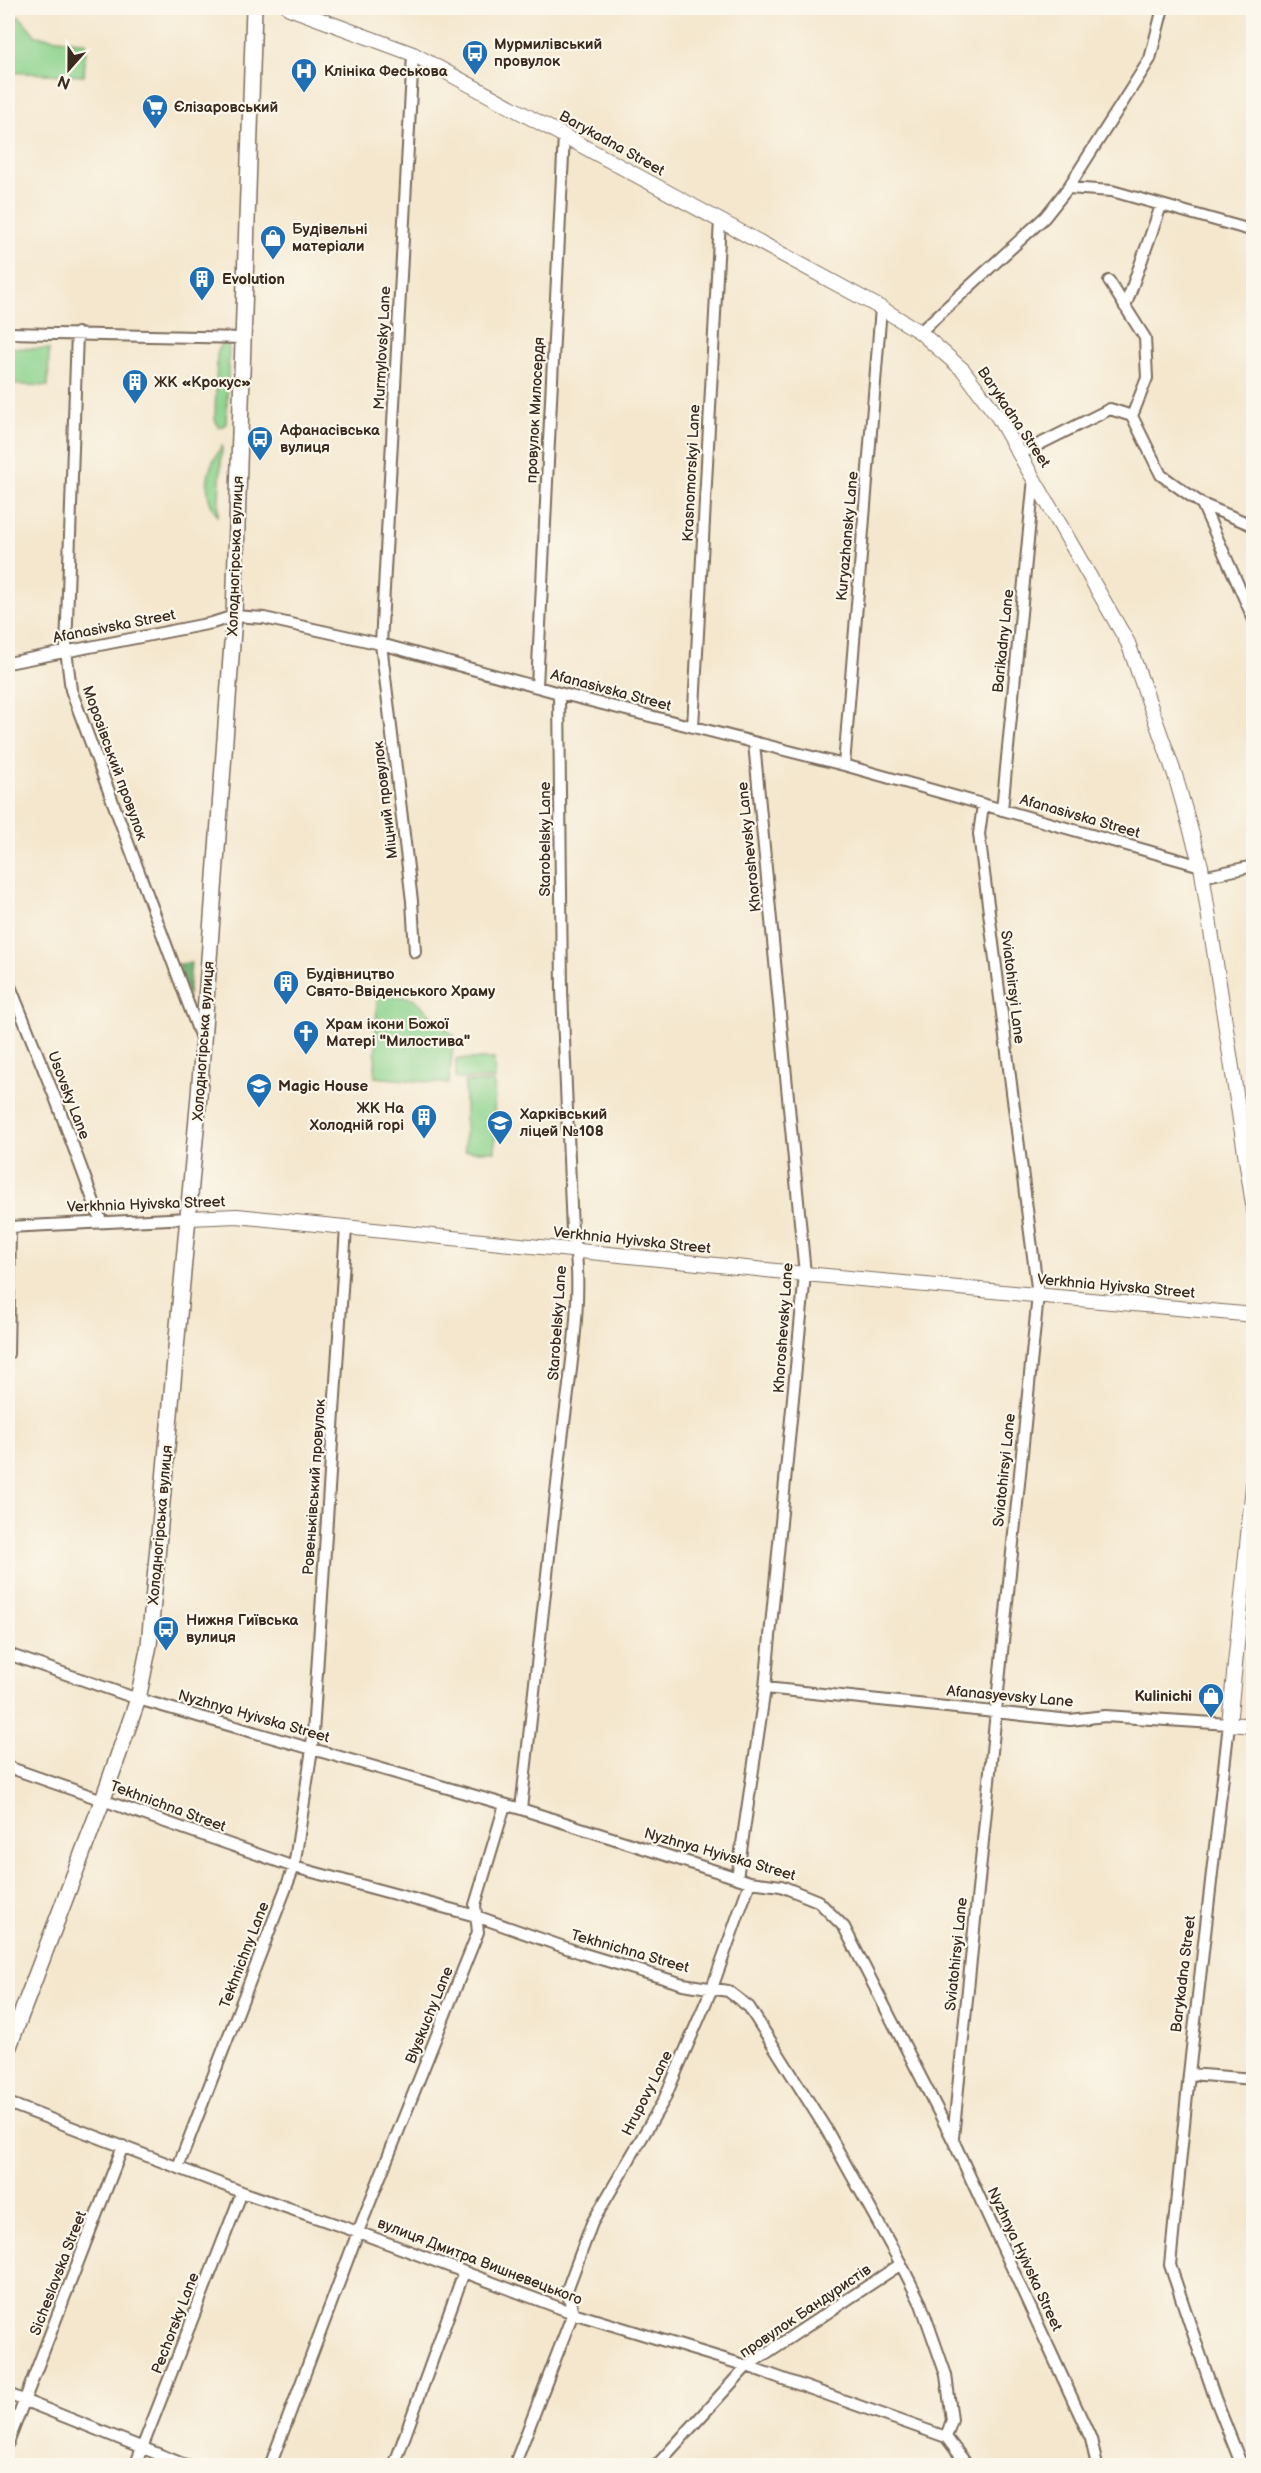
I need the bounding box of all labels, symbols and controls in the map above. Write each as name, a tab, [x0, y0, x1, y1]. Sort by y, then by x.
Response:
place label: Мурмилівський провулок	[494, 35, 602, 71]
bus stop icon: Мурмилівський провулок	[460, 38, 490, 76]
north arrow	[39, 39, 99, 99]
hospital icon: Клініка Феськова	[289, 56, 319, 94]
place label: Клініка Феськова	[324, 62, 448, 81]
text: N	[55, 71, 73, 93]
supermarket icon: Єлізаровський	[140, 92, 170, 130]
place label: Єлізаровський	[174, 98, 278, 117]
street label: Barykadna Street	[556, 107, 668, 180]
place label: Будівельні матеріали	[292, 220, 368, 256]
shop icon: Будівельні матеріали	[258, 223, 288, 261]
building icon: Evolution	[187, 264, 217, 302]
place label: Evolution	[222, 270, 285, 289]
street label: Murmylovsky Lane	[370, 286, 395, 410]
street label: провулок Милосердя	[522, 336, 549, 484]
street label: Barykadna Street	[973, 363, 1055, 472]
building icon: ЖК «Крокус»	[120, 367, 150, 405]
place label: ЖК «Крокус»	[154, 373, 251, 392]
street label: Krasnomorskyi Lane	[678, 404, 705, 542]
place label: Афанасівська вулиця	[279, 421, 380, 457]
bus stop icon: Афанасівська вулиця	[245, 424, 275, 462]
street label: Kuryazhansky Lane	[832, 470, 863, 602]
street label: Холодногірська вулиця	[223, 476, 248, 636]
street label: Barikadny Lane	[989, 588, 1018, 694]
street label: Afanasivska Street	[51, 605, 177, 648]
street label: Afanasivska Street	[548, 665, 674, 716]
street label: Морозівський провулок	[78, 683, 151, 843]
street label: Міцний провулок	[369, 740, 402, 860]
street label: Starobelsky Lane	[536, 781, 555, 897]
street label: Khoroshevsky Lane	[733, 781, 766, 913]
street label: Afanasivska Street	[1018, 790, 1143, 843]
street label: Sviatohirsyi Lane	[996, 929, 1029, 1045]
street label: Холодногірська вулиця	[188, 960, 219, 1122]
place label: Будівництво Свято-Ввіденського Храму	[306, 965, 496, 1001]
building icon: Будівництво Свято-Ввіденського Храму	[271, 968, 301, 1006]
place label: Храм ікони Божої Матері "Милостива"	[325, 1015, 470, 1051]
church icon: Храм ікони Божої Матері "Милостива"	[291, 1018, 321, 1056]
street label: Usovsky Lane	[43, 1048, 94, 1142]
school or university icon: Magic House	[244, 1071, 274, 1109]
place label: Magic House	[278, 1077, 368, 1096]
place label: ЖК На Холодній горі	[309, 1099, 404, 1135]
building icon: ЖК На Холодній горі	[409, 1102, 439, 1140]
place label: Харківський ліцей №108	[519, 1105, 607, 1141]
school or university icon: Харківський ліцей №108	[485, 1108, 515, 1146]
street label: Verkhnia Hyivska Street	[67, 1192, 226, 1217]
street label: Verkhnia Hyivska Street	[552, 1223, 712, 1258]
street label: Khoroshevsky Lane	[769, 1262, 798, 1394]
street label: Starobelsky Lane	[544, 1265, 571, 1381]
street label: Verkhnia Hyivska Street	[1036, 1270, 1196, 1303]
street label: Ровеньківський провулок	[299, 1398, 330, 1576]
street label: Sviatohirsyi Lane	[989, 1412, 1020, 1528]
street label: Холодногірська вулиця	[144, 1444, 177, 1606]
place label: Нижня Гиївська вулиця	[186, 1611, 299, 1647]
bus stop icon: Нижня Гиївська вулиця	[151, 1614, 181, 1652]
street label: Afanasyevsky Lane	[946, 1681, 1074, 1712]
shop icon: Kulinichi	[1196, 1681, 1226, 1719]
street label: Nyzhnya Hyivska Street	[176, 1686, 332, 1747]
place label: Kulinichi	[1135, 1687, 1192, 1706]
street label: Tekhnichna Street	[107, 1777, 229, 1836]
street label: Nyzhnya Hyivska Street	[642, 1824, 798, 1885]
street label: Sviatohirsyi Lane	[941, 1896, 972, 2012]
street label: Tekhnichny Lane	[215, 1899, 274, 2011]
street label: Barykadna Street	[1167, 1914, 1200, 2034]
street label: Tekhnichna Street	[569, 1926, 692, 1978]
street label: Blyskuchy Lane	[401, 1964, 458, 2067]
street label: Hrupovy Lane	[618, 2047, 677, 2139]
street label: Nyzhnya Hyivska Street	[983, 2184, 1066, 2335]
street label: Sicheslavska Street	[26, 2208, 91, 2338]
street label: вулиця Дмитра Вишневецького	[375, 2214, 585, 2309]
street label: провулок Бандуристів	[736, 2260, 875, 2363]
street label: Pechorsky Lane	[147, 2270, 204, 2376]

